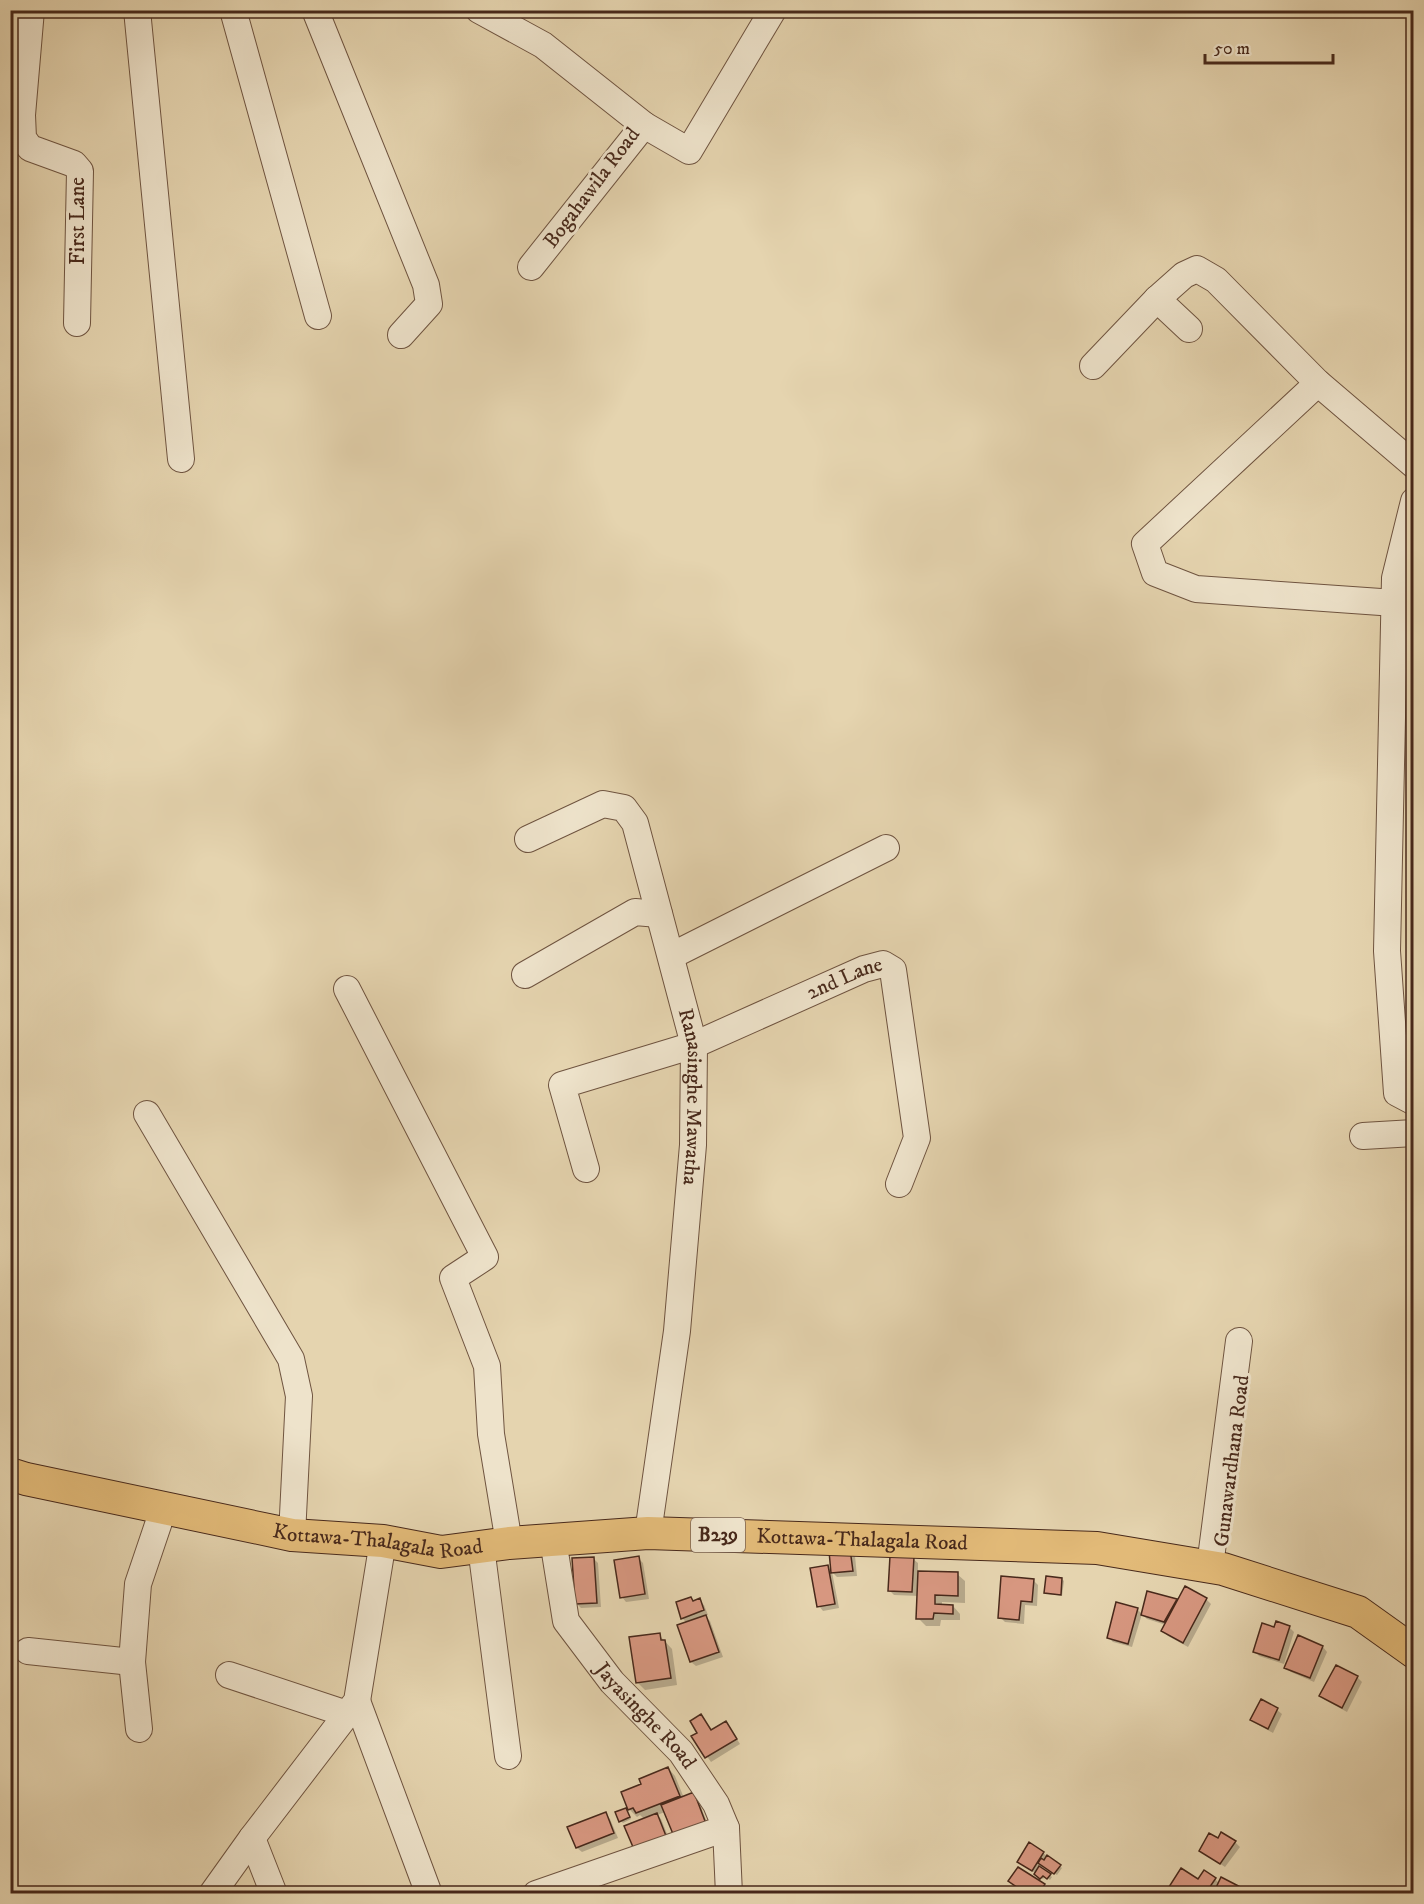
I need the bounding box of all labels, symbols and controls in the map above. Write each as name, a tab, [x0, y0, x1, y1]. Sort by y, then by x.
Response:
scale bar	[1205, 27, 1332, 65]
text: 50 m	[1214, 38, 1250, 60]
street label: Bogahawila Road	[538, 122, 646, 254]
street label: First Lane	[65, 177, 91, 265]
street label: 2nd Lane	[803, 952, 885, 1006]
street label: Ranasinghe Mawatha	[672, 1006, 707, 1186]
street label: Gunawardhana Road	[1209, 1373, 1256, 1548]
street label: Kottawa-Thalagala Road	[270, 1518, 485, 1565]
road number: B239	[691, 1518, 745, 1552]
street label: Kottawa-Thalagala Road	[756, 1524, 969, 1557]
street label: Jayasinghe Road	[588, 1656, 702, 1774]

